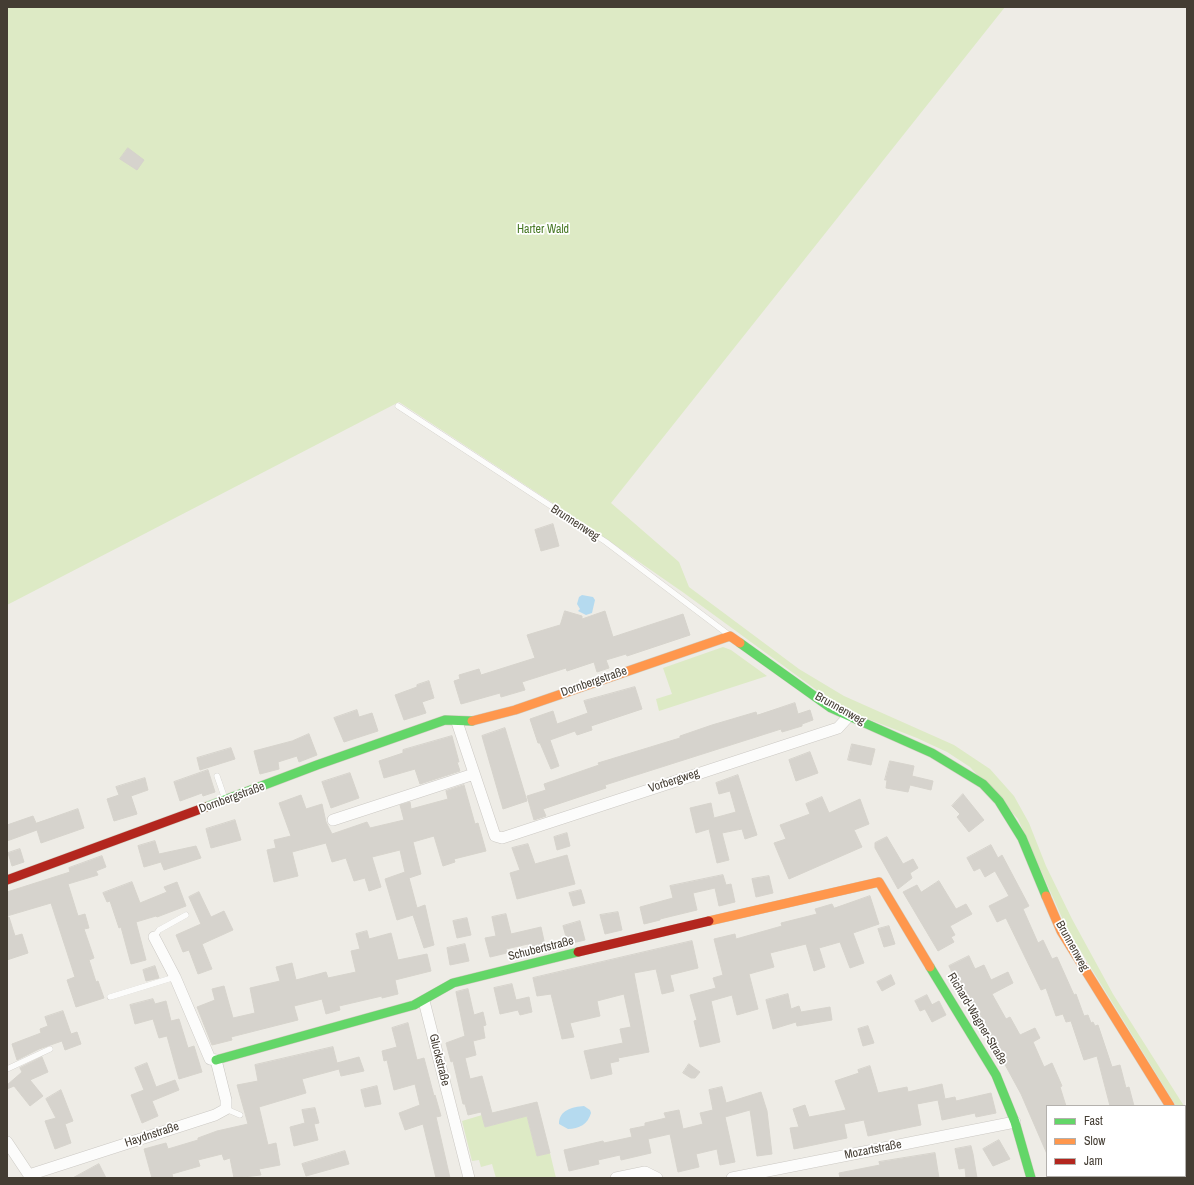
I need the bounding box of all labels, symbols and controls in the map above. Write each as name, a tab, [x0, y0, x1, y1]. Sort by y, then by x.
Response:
park label: Harter Wald	[517, 223, 569, 237]
street label: Brunnenweg	[548, 502, 602, 544]
street label: Dornbergstraße	[559, 664, 629, 700]
street label: Brunnenweg	[812, 689, 868, 729]
street label: Vorbergweg	[647, 766, 701, 796]
street label: Dornbergstraße	[197, 779, 267, 817]
street label: Brunnenweg	[1052, 918, 1092, 974]
street label: Schubertstraße	[507, 934, 575, 964]
street label: Richard-Wagner-Straße	[944, 970, 1010, 1068]
street label: Gluckstraße	[426, 1033, 452, 1087]
legend	[1046, 1105, 1186, 1177]
text: Fast	[1084, 1113, 1103, 1129]
street label: Haydnstraße	[123, 1119, 181, 1151]
text: Slow	[1084, 1133, 1105, 1149]
street label: Mozartstraße	[843, 1137, 903, 1163]
text: Jam	[1084, 1153, 1103, 1169]

